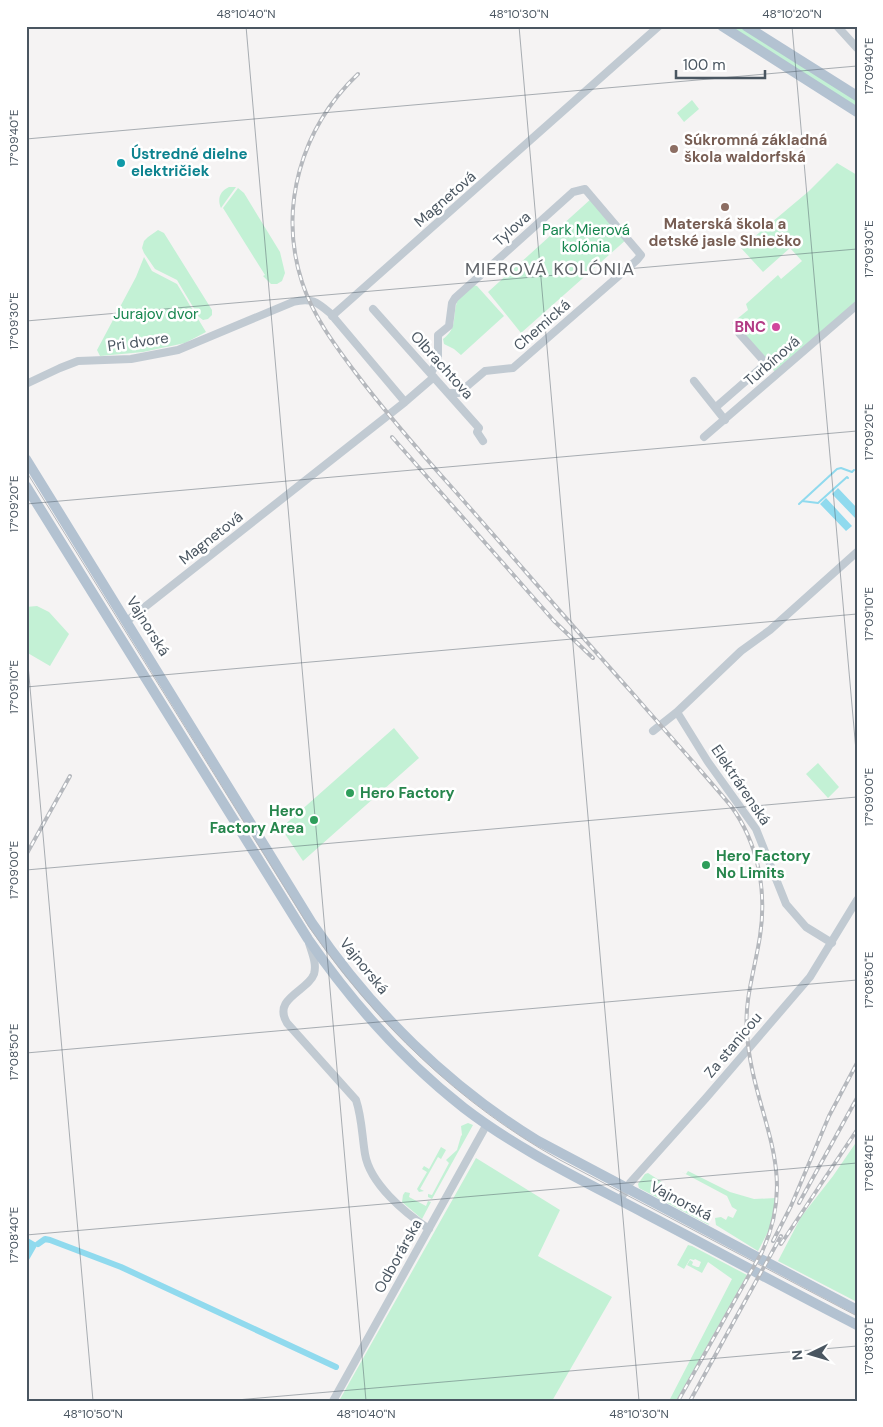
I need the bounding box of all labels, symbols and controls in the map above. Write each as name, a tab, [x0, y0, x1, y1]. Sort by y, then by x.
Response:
text: 48°10'40"N	[216, 6, 276, 22]
text: 48°10'30"N	[489, 6, 549, 22]
text: 48°10'20"N	[762, 6, 822, 22]
text: 17°09'40"E	[861, 37, 877, 95]
scale bar	[676, 48, 764, 80]
text: 100 m	[683, 55, 726, 75]
text: 17°09'40"E	[6, 109, 22, 167]
place label: Súkromná základná škola waldorfská	[684, 130, 827, 167]
marker: Súkromná základná škola waldorfská	[668, 143, 680, 155]
place label: Ústredné dielne električiek	[131, 144, 247, 181]
marker: Ústredné dielne električiek	[115, 157, 127, 169]
street label: Magnetová	[410, 167, 480, 231]
marker: Materská škola a detské jasle Slniečko	[719, 201, 731, 213]
street label: Tylova	[489, 207, 535, 251]
place label: Materská škola a detské jasle Slniečko	[648, 214, 802, 251]
park label: Park Mierová kolónia	[542, 220, 630, 257]
text: 17°09'30"E	[861, 220, 877, 278]
district label: MIEROVÁ KOLÓNIA	[465, 257, 635, 281]
text: 17°09'30"E	[6, 292, 22, 350]
street label: Chemická	[509, 295, 575, 355]
park label: Jurajov dvor	[113, 304, 199, 324]
place label: BNC	[734, 317, 766, 337]
marker: BNC	[770, 321, 782, 333]
street label: Olbrachtova	[406, 327, 478, 403]
street label: Pri dvore	[106, 328, 170, 356]
street label: Turbínová	[740, 331, 804, 391]
text: 17°09'20"E	[861, 403, 877, 461]
text: 17°09'20"E	[6, 475, 22, 533]
street label: Magnetová	[175, 507, 247, 569]
text: 17°09'10"E	[861, 587, 877, 641]
street label: Vajnorská	[122, 592, 174, 660]
text: 17°09'10"E	[6, 660, 22, 714]
street label: Elektrárenská	[707, 741, 775, 829]
text: 17°09'00"E	[861, 767, 877, 826]
place label: Hero Factory	[360, 783, 455, 803]
marker: Hero Factory	[344, 787, 356, 799]
place label: Hero Factory Area	[210, 801, 304, 838]
marker: Hero Factory Area	[308, 814, 320, 826]
text: 17°09'00"E	[6, 840, 22, 899]
place label: Hero Factory No Limits	[716, 846, 811, 883]
marker: Hero Factory No Limits	[700, 859, 712, 871]
street label: Vajnorská	[335, 934, 393, 998]
text: 17°08'50"E	[861, 951, 877, 1009]
street label: Za stanicou	[700, 1008, 766, 1082]
text: 17°08'50"E	[6, 1023, 22, 1081]
text: 17°08'40"E	[861, 1134, 877, 1191]
street label: Vajnorská	[647, 1176, 715, 1226]
text: 17°08'40"E	[6, 1206, 22, 1263]
street label: Odborárska	[369, 1215, 427, 1297]
text: 17°08'30"E	[861, 1317, 877, 1375]
north arrow	[786, 1330, 836, 1380]
text: N	[788, 1349, 806, 1361]
text: 48°10'50"N	[63, 1406, 123, 1422]
text: 48°10'40"N	[336, 1406, 396, 1422]
text: 48°10'30"N	[609, 1406, 669, 1422]

